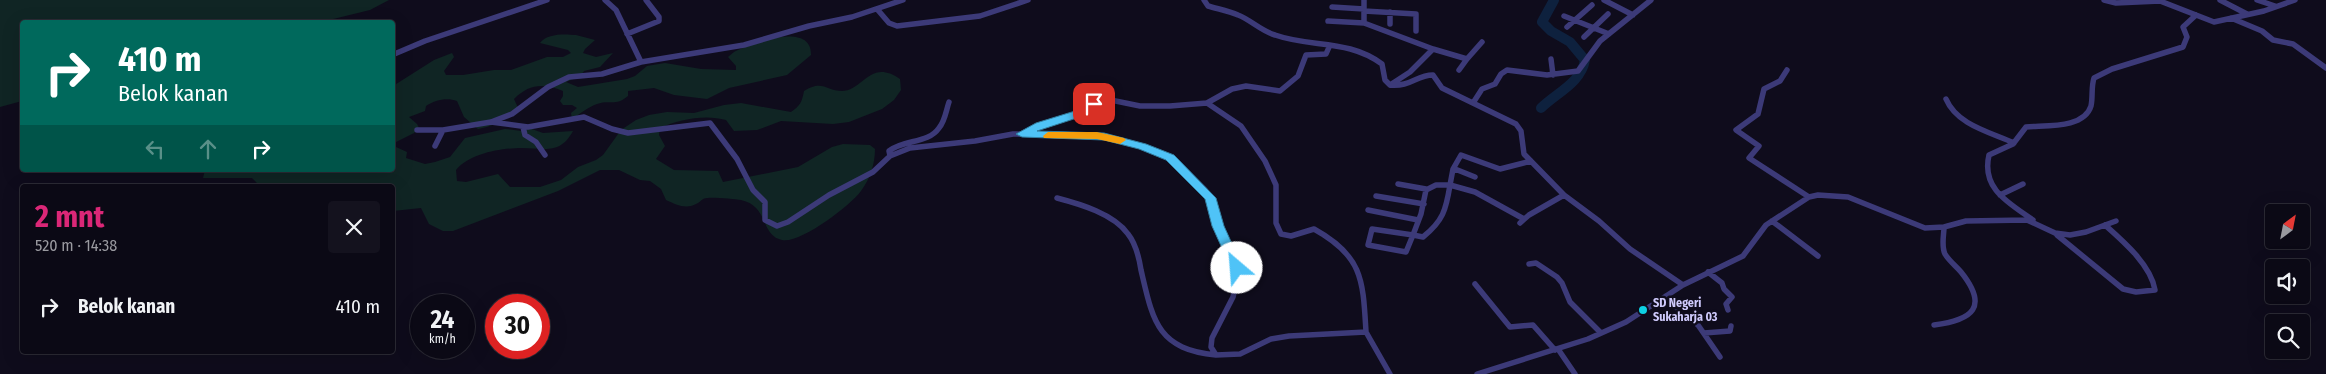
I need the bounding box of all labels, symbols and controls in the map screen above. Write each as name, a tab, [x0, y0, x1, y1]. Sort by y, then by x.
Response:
text: 410 m	[118, 38, 202, 80]
icon: right	[35, 40, 100, 105]
text: Belok kanan	[118, 80, 228, 107]
pin	[1073, 83, 1115, 125]
icon: arrive	[1080, 90, 1108, 118]
icon: left	[141, 135, 169, 163]
icon: ahead	[194, 135, 222, 163]
icon: right	[247, 135, 275, 163]
text: 2 mnt	[35, 199, 104, 235]
button: close	[328, 201, 380, 253]
north arrow	[2265, 204, 2310, 249]
map controls	[2265, 204, 2310, 359]
text: 520 m · 14:38	[35, 236, 117, 255]
position arrow	[1210, 241, 1262, 293]
button: sound	[2265, 259, 2310, 304]
icon: right	[35, 293, 63, 321]
speed limit sign: 30	[485, 294, 550, 359]
text: Belok kanan	[78, 295, 175, 318]
text: 410 m	[335, 295, 380, 318]
place label: SD Negeri Sukaharja 03	[1653, 296, 1718, 324]
marker: SD Negeri Sukaharja 03	[1637, 304, 1649, 316]
text: 24	[431, 305, 454, 335]
button: search	[2265, 314, 2310, 359]
text: km/h	[429, 332, 456, 346]

